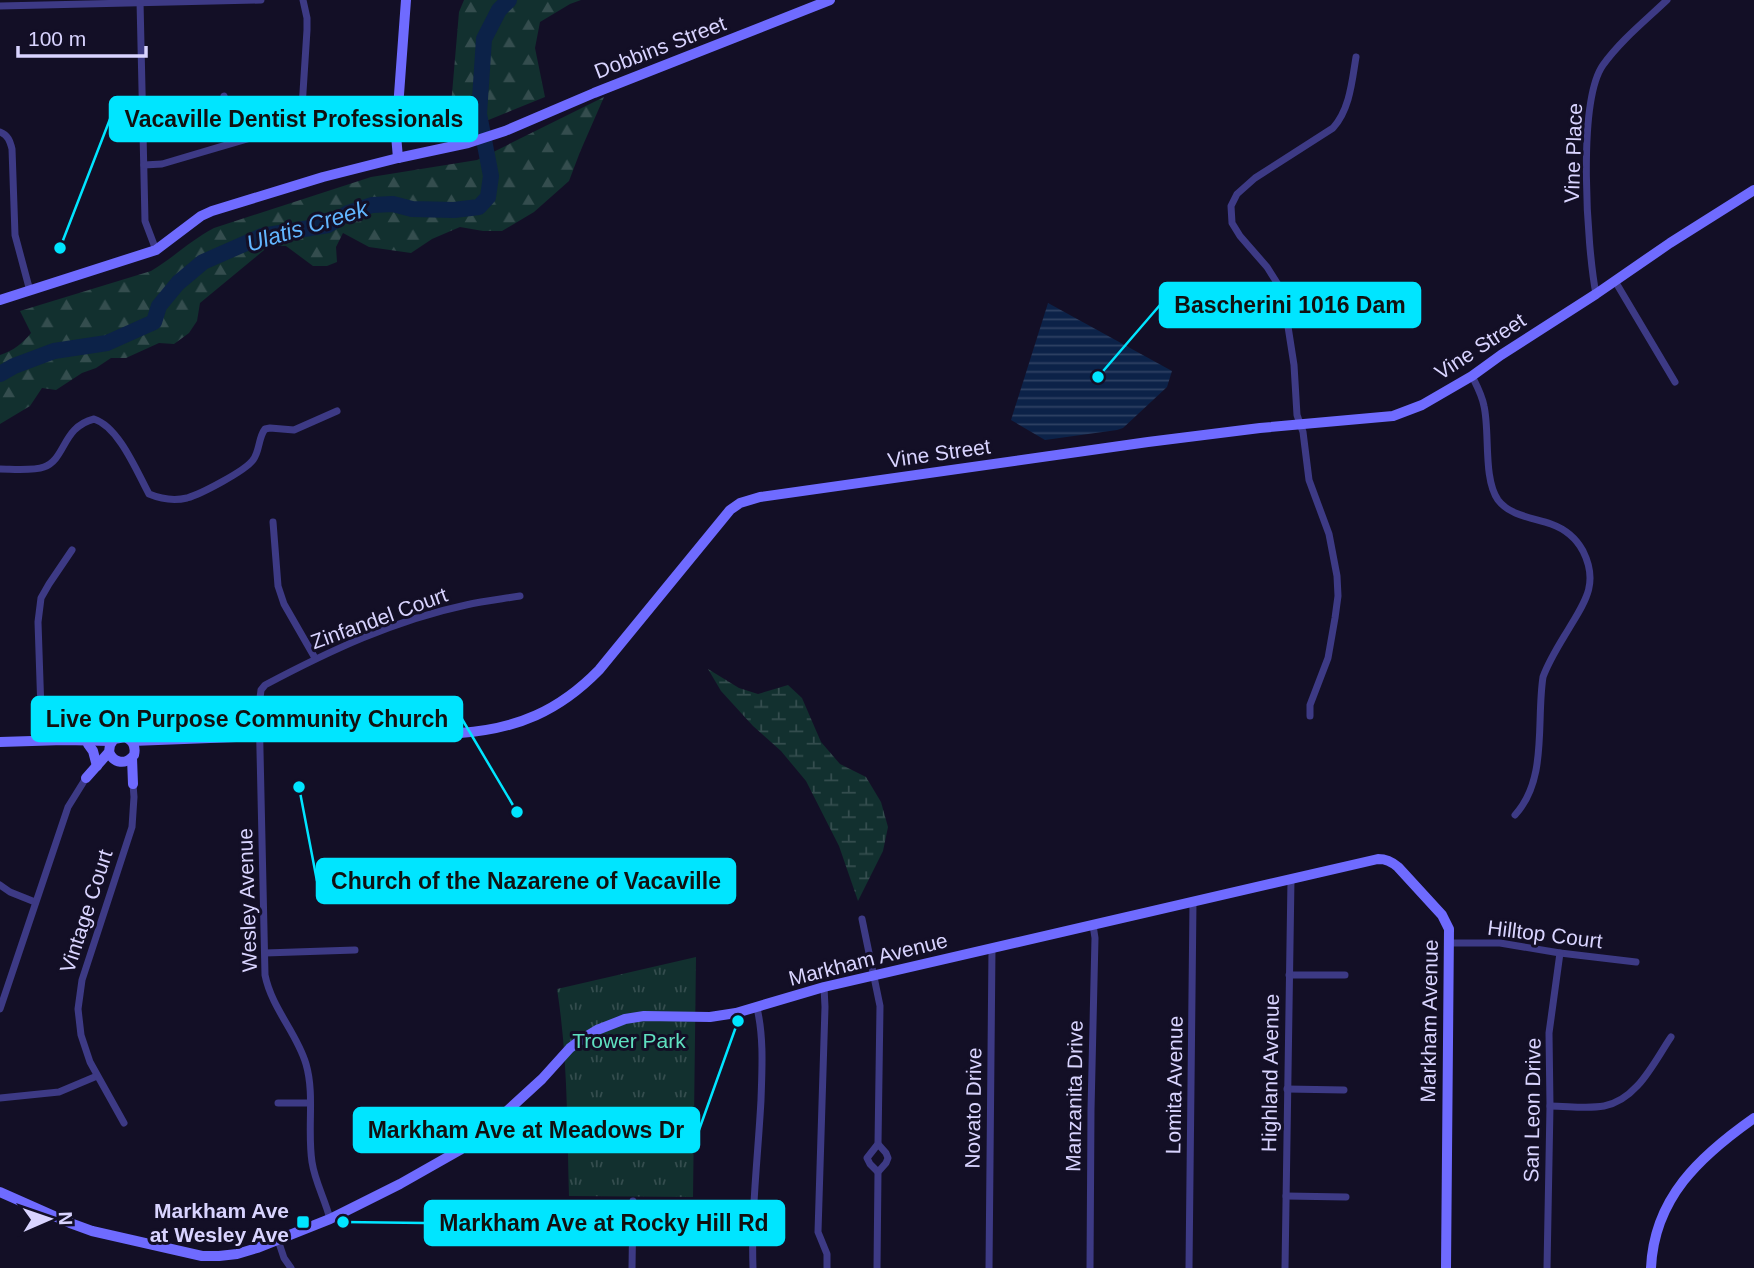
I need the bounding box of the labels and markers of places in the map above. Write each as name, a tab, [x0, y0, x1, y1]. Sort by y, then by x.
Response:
callout: Vacaville Dentist Professionals	[110, 97, 477, 141]
callout: Bascherini 1016 Dam	[1160, 283, 1420, 327]
callout: Live On Purpose Community Church	[32, 697, 462, 741]
callout: Church of the Nazarene of Vacaville	[317, 859, 735, 903]
callout: Markham Ave at Meadows Dr	[354, 1108, 699, 1152]
place label: Markham Ave at Wesley Ave	[150, 1199, 289, 1246]
callout: Markham Ave at Rocky Hill Rd	[425, 1201, 784, 1245]
marker: Markham Ave at Wesley Ave	[295, 1214, 311, 1230]

